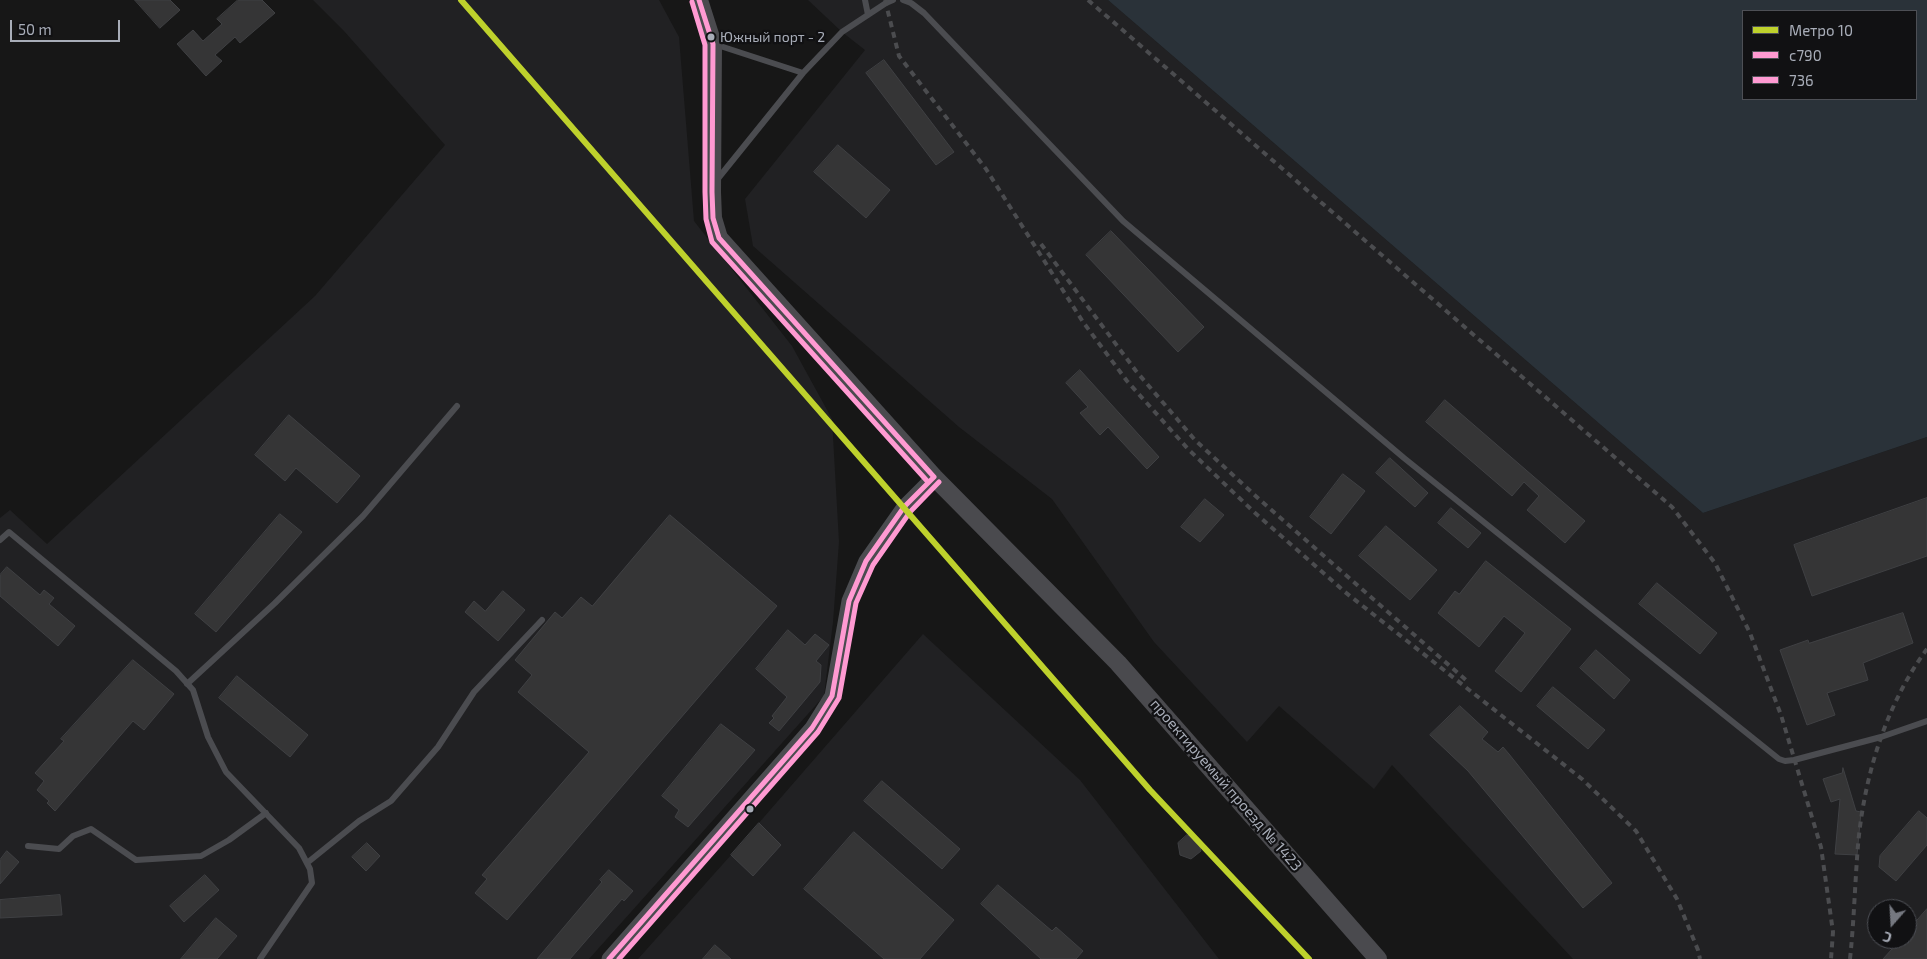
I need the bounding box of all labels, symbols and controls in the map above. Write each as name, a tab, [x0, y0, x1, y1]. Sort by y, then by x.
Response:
scale bar	[12, 10, 122, 42]
legend	[1742, 10, 1917, 100]
text: 50 m	[18, 20, 52, 38]
text: Метро 10	[1789, 21, 1853, 39]
place label: Южный порт - 2	[720, 29, 825, 45]
marker: Южный порт - 2	[706, 32, 716, 42]
text: с790	[1789, 46, 1822, 64]
text: 736	[1789, 71, 1814, 89]
street label: проектируемый проезд № 1423	[1146, 695, 1306, 875]
unlabelled marker	[745, 804, 755, 814]
north arrow	[1867, 899, 1917, 949]
text: С	[1881, 928, 1894, 947]

